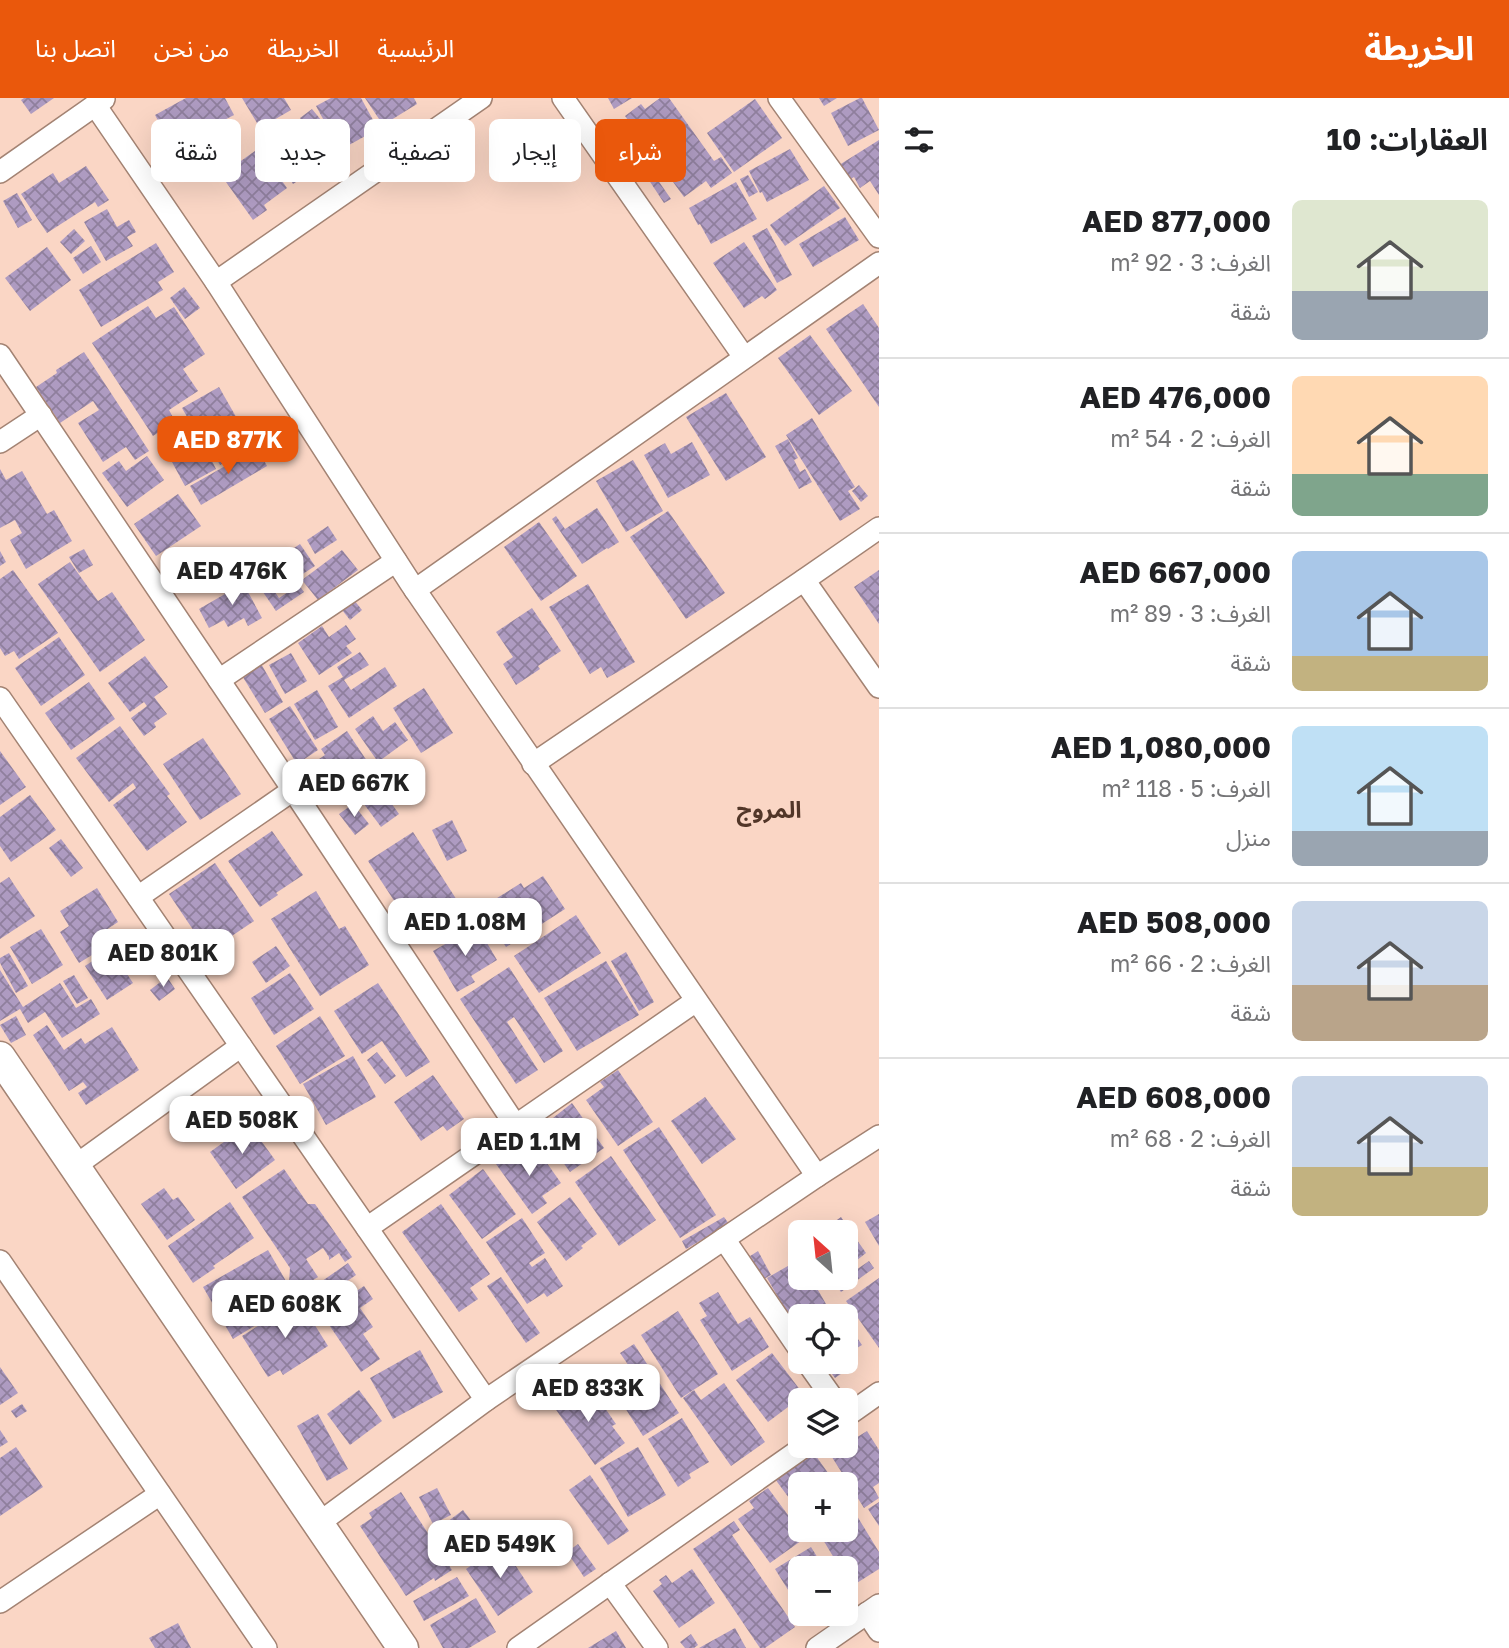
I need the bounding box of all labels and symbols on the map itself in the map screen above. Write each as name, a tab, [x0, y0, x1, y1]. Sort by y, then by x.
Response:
pin: AED 877K	[156, 416, 300, 476]
pin: AED 476K	[160, 547, 304, 607]
pin: AED 667K	[282, 760, 426, 819]
district label: المروج	[736, 795, 802, 827]
pin: AED 1.08M	[385, 898, 545, 958]
pin: AED 801K	[91, 930, 235, 989]
pin: AED 508K	[170, 1096, 314, 1156]
pin: AED 1.1M	[457, 1118, 601, 1178]
north arrow	[788, 1220, 858, 1290]
pin: AED 608K	[213, 1280, 357, 1340]
pin: AED 833K	[516, 1364, 660, 1424]
pin: AED 549K	[428, 1520, 572, 1580]

